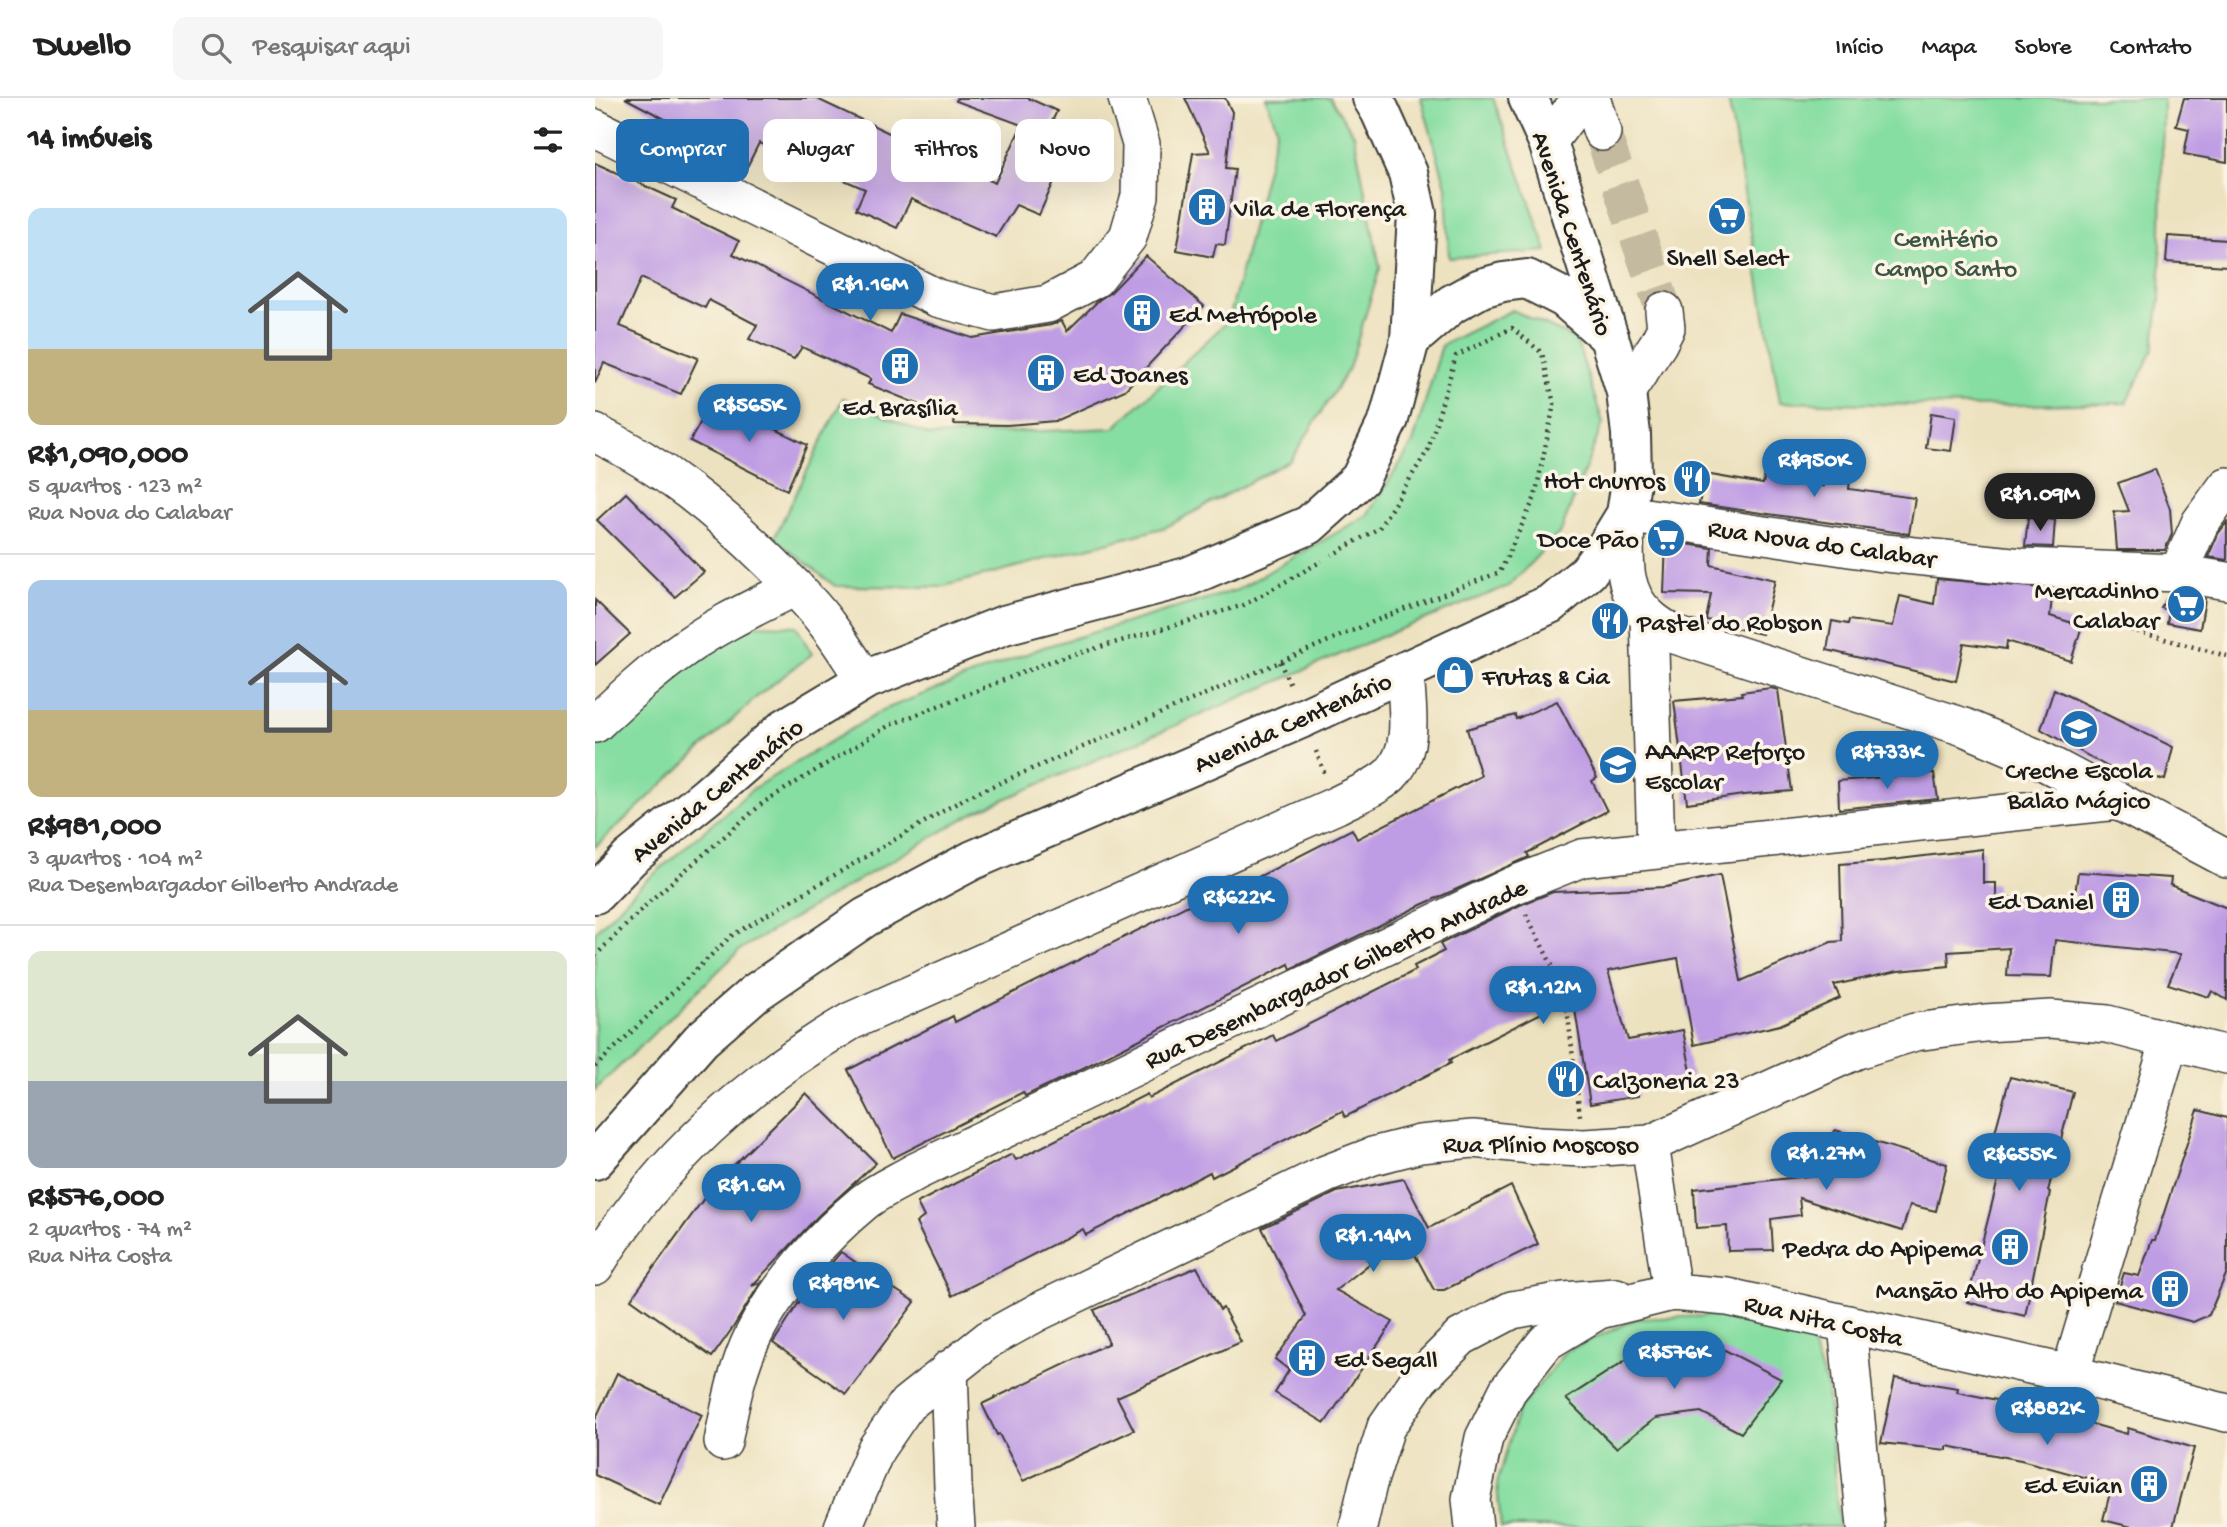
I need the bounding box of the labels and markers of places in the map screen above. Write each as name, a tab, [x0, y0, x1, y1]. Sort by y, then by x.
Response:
building icon: Vila de Florença	[1186, 186, 1228, 228]
supermarket icon: Shell Select	[1706, 195, 1748, 237]
place label: Vila de Florença	[1233, 196, 1408, 227]
place label: Shell Select	[1666, 245, 1790, 276]
pin: R$1.16M	[805, 264, 935, 323]
building icon: Ed Metrópole	[1121, 292, 1163, 334]
place label: Ed Metrópole	[1169, 302, 1317, 333]
building icon: Ed Brasília	[879, 345, 921, 387]
building icon: Ed Joanes	[1025, 352, 1067, 394]
place label: Ed Joanes	[1073, 362, 1189, 393]
pin: R$565K	[692, 384, 806, 444]
place label: Ed Brasília	[842, 395, 959, 426]
pin: R$950K	[1757, 440, 1871, 499]
restaurant icon: Hot churros	[1671, 458, 1713, 500]
place label: Hot churros	[1543, 468, 1666, 499]
pin: R$1.09M	[1975, 474, 2105, 533]
supermarket icon: Doce Pão	[1645, 517, 1687, 559]
place label: Doce Pão	[1536, 527, 1639, 558]
place label: Mercadinho Calabar	[2034, 578, 2162, 639]
supermarket icon: Mercadinho Calabar	[2165, 583, 2207, 625]
restaurant icon: Pastel do Robson	[1589, 600, 1631, 642]
place label: Pastel do Robson	[1636, 610, 1823, 641]
shop icon: Frutas & Cia	[1434, 654, 1476, 696]
place label: Frutas & Cia	[1481, 664, 1611, 695]
school or university icon: Creche Escola Balão Mágico	[2058, 708, 2100, 750]
pin: R$733K	[1830, 732, 1944, 791]
place label: AAARP Reforço Escolar	[1645, 739, 1805, 800]
school or university icon: AAARP Reforço Escolar	[1597, 744, 1639, 786]
place label: Creche Escola Balão Mágico	[2005, 758, 2154, 819]
pin: R$622K	[1181, 876, 1295, 936]
building icon: Ed Daniel	[2100, 879, 2142, 921]
place label: Ed Daniel	[1988, 889, 2094, 920]
pin: R$1.12M	[1478, 967, 1608, 1026]
restaurant icon: Calzoneria 23	[1545, 1058, 1587, 1100]
place label: Calzoneria 23	[1593, 1068, 1740, 1099]
pin: R$1.27M	[1761, 1132, 1891, 1192]
pin: R$655K	[1962, 1134, 2076, 1193]
pin: R$1.6M	[694, 1164, 808, 1224]
pin: R$1.14M	[1308, 1214, 1438, 1274]
building icon: Pedra do Apipema	[1989, 1226, 2031, 1268]
place label: Pedra do Apipema	[1781, 1236, 1985, 1267]
pin: R$981K	[786, 1262, 900, 1322]
building icon: Mansão Alto do Apipema	[2149, 1268, 2191, 1310]
place label: Mansão Alto do Apipema	[1875, 1278, 2145, 1309]
pin: R$576K	[1617, 1332, 1731, 1391]
building icon: Ed Segall	[1286, 1337, 1328, 1379]
place label: Ed Segall	[1334, 1347, 1438, 1378]
pin: R$882K	[1990, 1388, 2104, 1447]
building icon: Ed Evian	[2128, 1463, 2170, 1505]
place label: Ed Evian	[2024, 1473, 2123, 1504]

